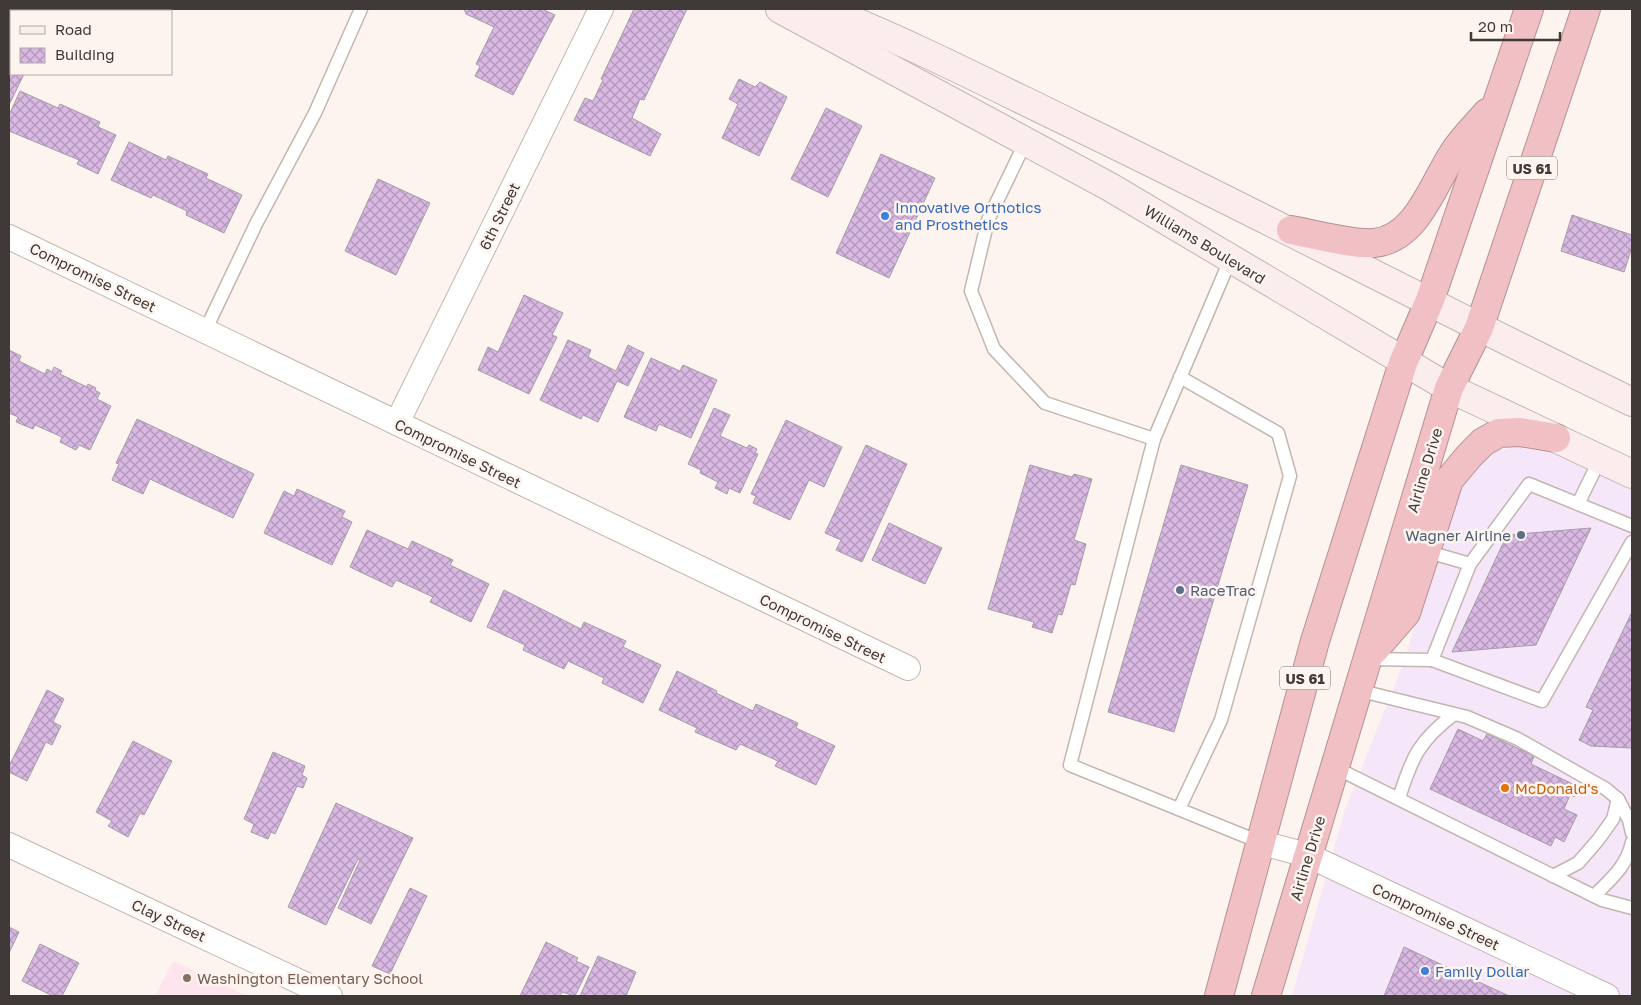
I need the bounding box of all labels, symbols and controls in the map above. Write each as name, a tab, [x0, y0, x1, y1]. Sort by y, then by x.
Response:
legend	[10, 10, 172, 75]
scale bar	[1471, 10, 1560, 42]
text: 20 m	[1478, 17, 1513, 35]
text: Road	[55, 20, 92, 38]
text: Building	[55, 45, 115, 63]
road number: US 61	[1507, 156, 1557, 180]
street label: 6th Street	[475, 179, 523, 253]
place label: Innovative Orthotics and Prosthetics	[895, 198, 1041, 233]
street label: Williams Boulevard	[1141, 201, 1269, 287]
marker: Innovative Orthotics and Prosthetics	[879, 210, 891, 222]
street label: Compromise Street	[27, 239, 159, 315]
street label: Compromise Street	[392, 415, 524, 491]
street label: Airline Drive	[1403, 425, 1445, 515]
place label: Wagner Airline	[1405, 526, 1511, 544]
marker: Wagner Airline	[1515, 529, 1527, 541]
place label: RaceTrac	[1190, 581, 1256, 599]
marker: RaceTrac	[1174, 584, 1186, 596]
street label: Compromise Street	[757, 590, 889, 666]
road number: US 61	[1280, 666, 1330, 690]
place label: McDonald's	[1515, 779, 1598, 797]
marker: McDonald's	[1499, 782, 1511, 794]
street label: Airline Drive	[1286, 813, 1328, 903]
street label: Compromise Street	[1369, 879, 1503, 953]
street label: Clay Street	[129, 895, 209, 945]
place label: Family Dollar	[1435, 962, 1530, 980]
marker: Family Dollar	[1419, 965, 1431, 977]
place label: Washington Elementary School	[197, 969, 423, 987]
marker: Washington Elementary School	[181, 972, 193, 984]

